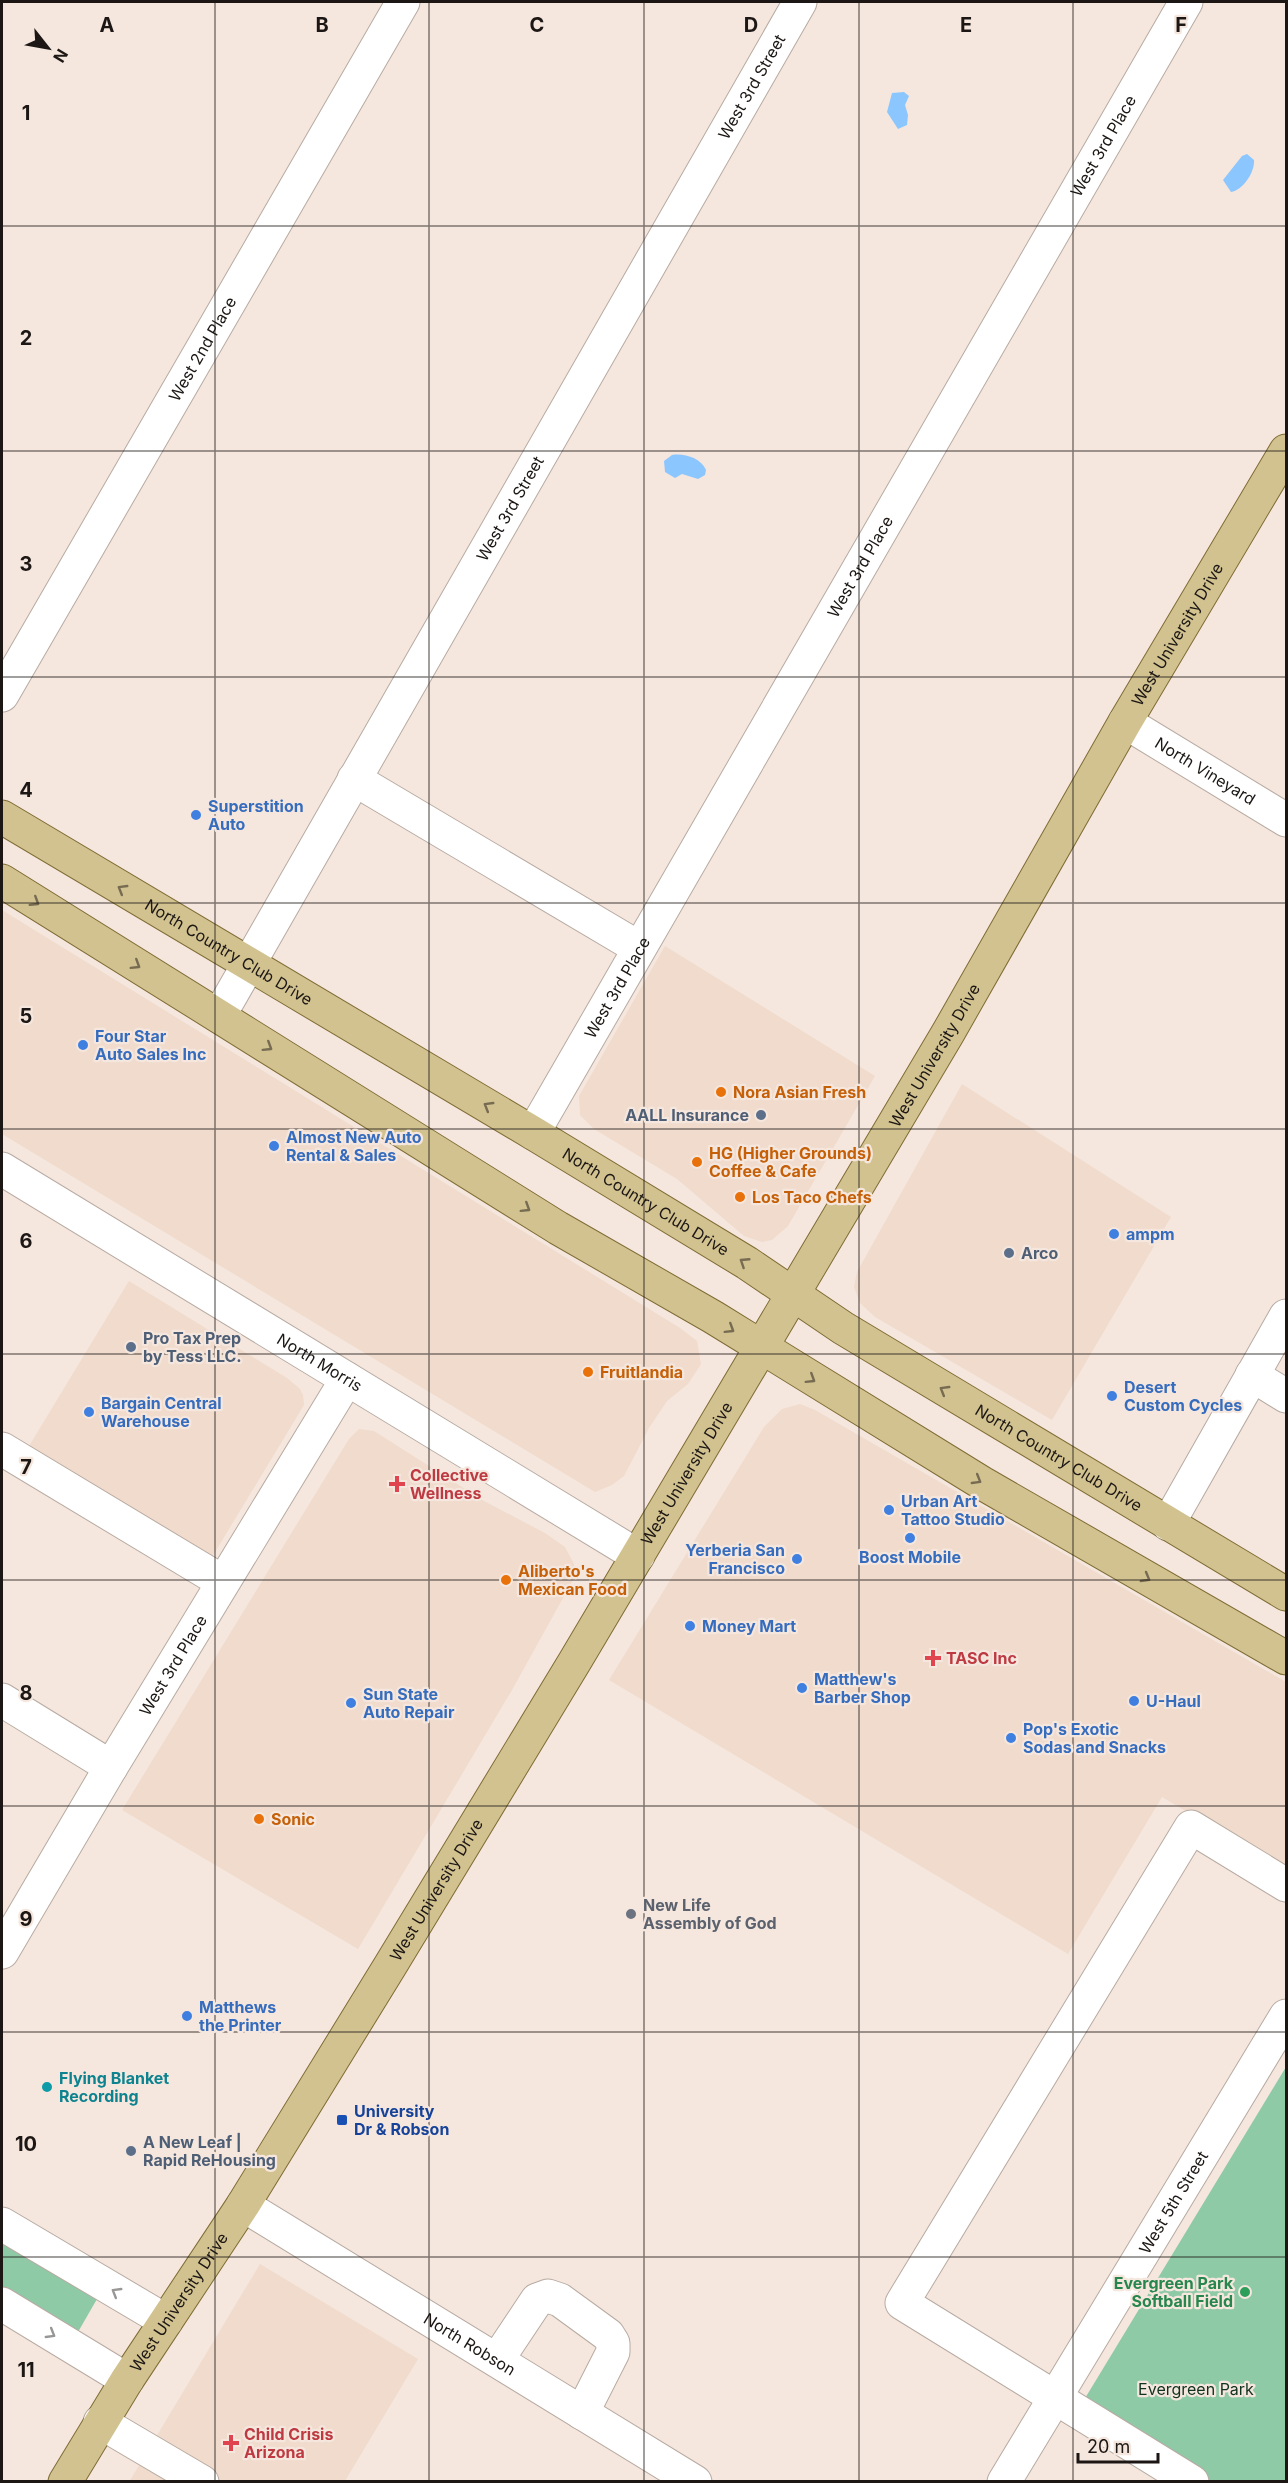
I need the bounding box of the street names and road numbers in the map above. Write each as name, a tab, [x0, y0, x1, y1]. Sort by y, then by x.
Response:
street label: West 3rd Street	[714, 31, 789, 143]
street label: West 3rd Place	[1066, 91, 1140, 200]
street label: West 2nd Place	[164, 293, 240, 405]
street label: West 3rd Street	[472, 452, 548, 564]
street label: West 3rd Place	[823, 512, 897, 621]
street label: West University Drive	[1127, 559, 1227, 709]
street label: North Vineyard	[1151, 733, 1259, 809]
street label: North Country Club Drive	[142, 894, 316, 1010]
street label: West 3rd Place	[580, 933, 654, 1042]
street label: West University Drive	[885, 980, 984, 1131]
street label: North Country Club Drive	[559, 1143, 733, 1260]
street label: North Morris	[274, 1329, 366, 1396]
street label: West University Drive	[636, 1398, 737, 1548]
street label: North Country Club Drive	[972, 1400, 1146, 1515]
street label: West 3rd Place	[135, 1611, 211, 1719]
street label: West University Drive	[385, 1815, 487, 1965]
street label: West 5th Street	[1135, 2147, 1212, 2257]
street label: West University Drive	[125, 2229, 232, 2375]
street label: North Robson	[420, 2308, 519, 2380]

